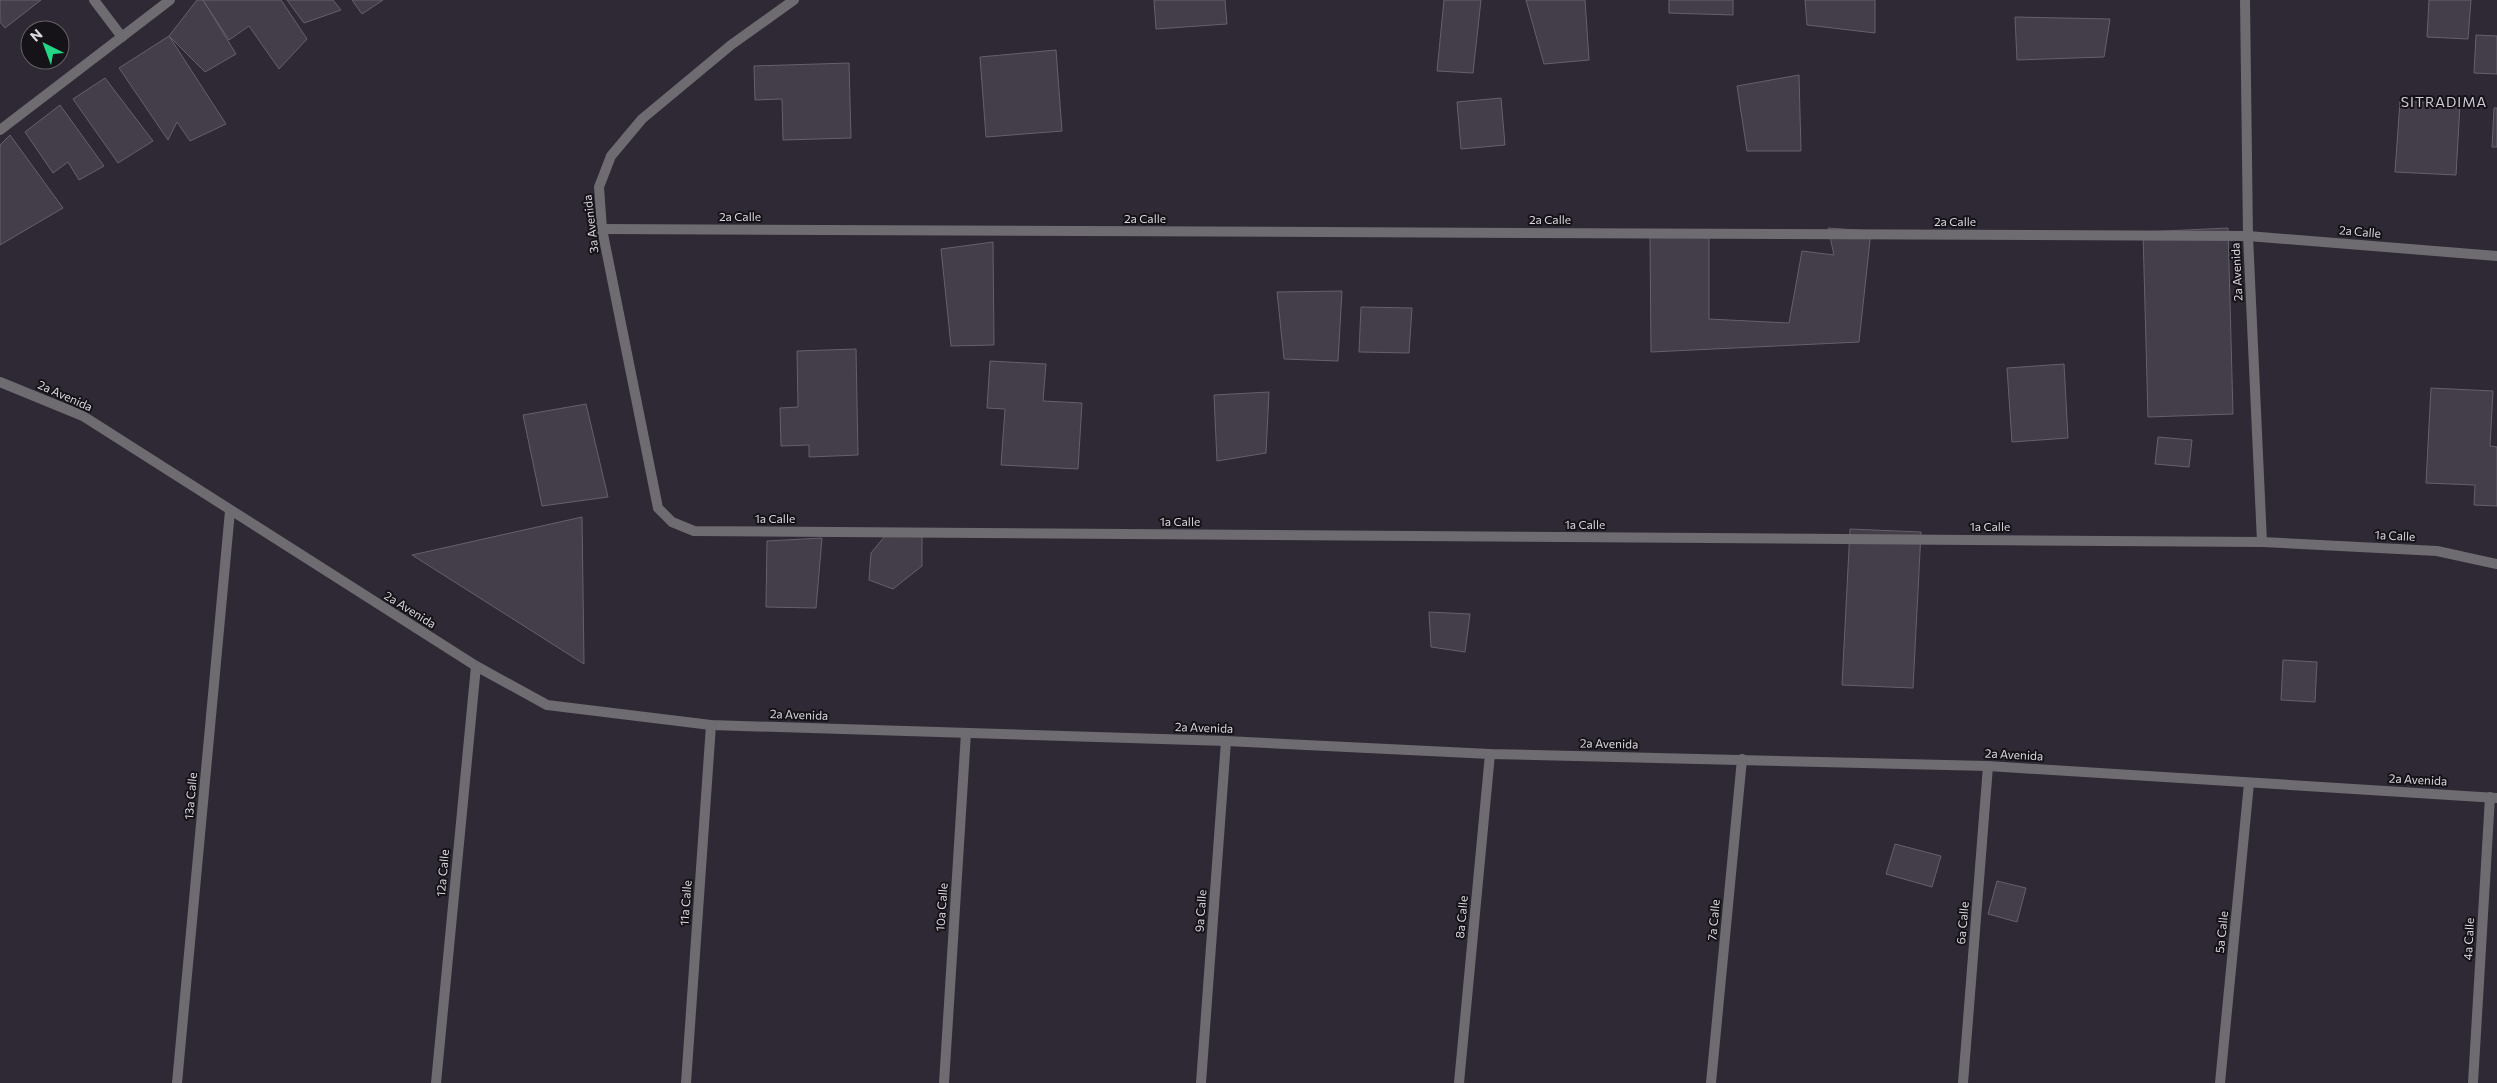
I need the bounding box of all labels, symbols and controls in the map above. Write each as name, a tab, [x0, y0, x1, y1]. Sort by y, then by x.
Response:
north arrow	[20, 20, 70, 70]
text: N	[26, 25, 46, 45]
district label: SITRADIMA	[2401, 93, 2487, 110]
street label: 3a Avenida	[579, 194, 601, 254]
street label: 2a Calle	[719, 209, 761, 223]
street label: 2a Calle	[1124, 211, 1166, 225]
street label: 2a Calle	[1529, 212, 1571, 226]
street label: 2a Calle	[1934, 214, 1976, 228]
street label: 2a Calle	[2338, 222, 2382, 240]
street label: 2a Avenida	[2227, 242, 2245, 302]
street label: 2a Avenida	[36, 377, 95, 413]
street label: 1a Calle	[755, 511, 795, 525]
street label: 1a Calle	[1160, 514, 1200, 528]
street label: 1a Calle	[1565, 517, 1605, 531]
street label: 1a Calle	[1970, 519, 2010, 533]
street label: 1a Calle	[2374, 527, 2416, 543]
street label: 2a Avenida	[382, 588, 439, 631]
street label: 2a Avenida	[770, 706, 829, 722]
street label: 2a Avenida	[1175, 719, 1234, 735]
street label: 2a Avenida	[1580, 735, 1638, 751]
street label: 2a Avenida	[1984, 745, 2044, 763]
street label: 2a Avenida	[2388, 770, 2448, 788]
street label: 13a Calle	[181, 772, 199, 820]
street label: 12a Calle	[433, 849, 451, 897]
street label: 11a Calle	[676, 880, 694, 926]
street label: 10a Calle	[932, 882, 950, 932]
street label: 9a Calle	[1192, 889, 1208, 933]
street label: 8a Calle	[1452, 895, 1470, 939]
street label: 7a Calle	[1704, 899, 1722, 941]
street label: 6a Calle	[1953, 901, 1971, 945]
street label: 5a Calle	[2212, 910, 2230, 954]
street label: 4a Calle	[2460, 917, 2476, 961]

